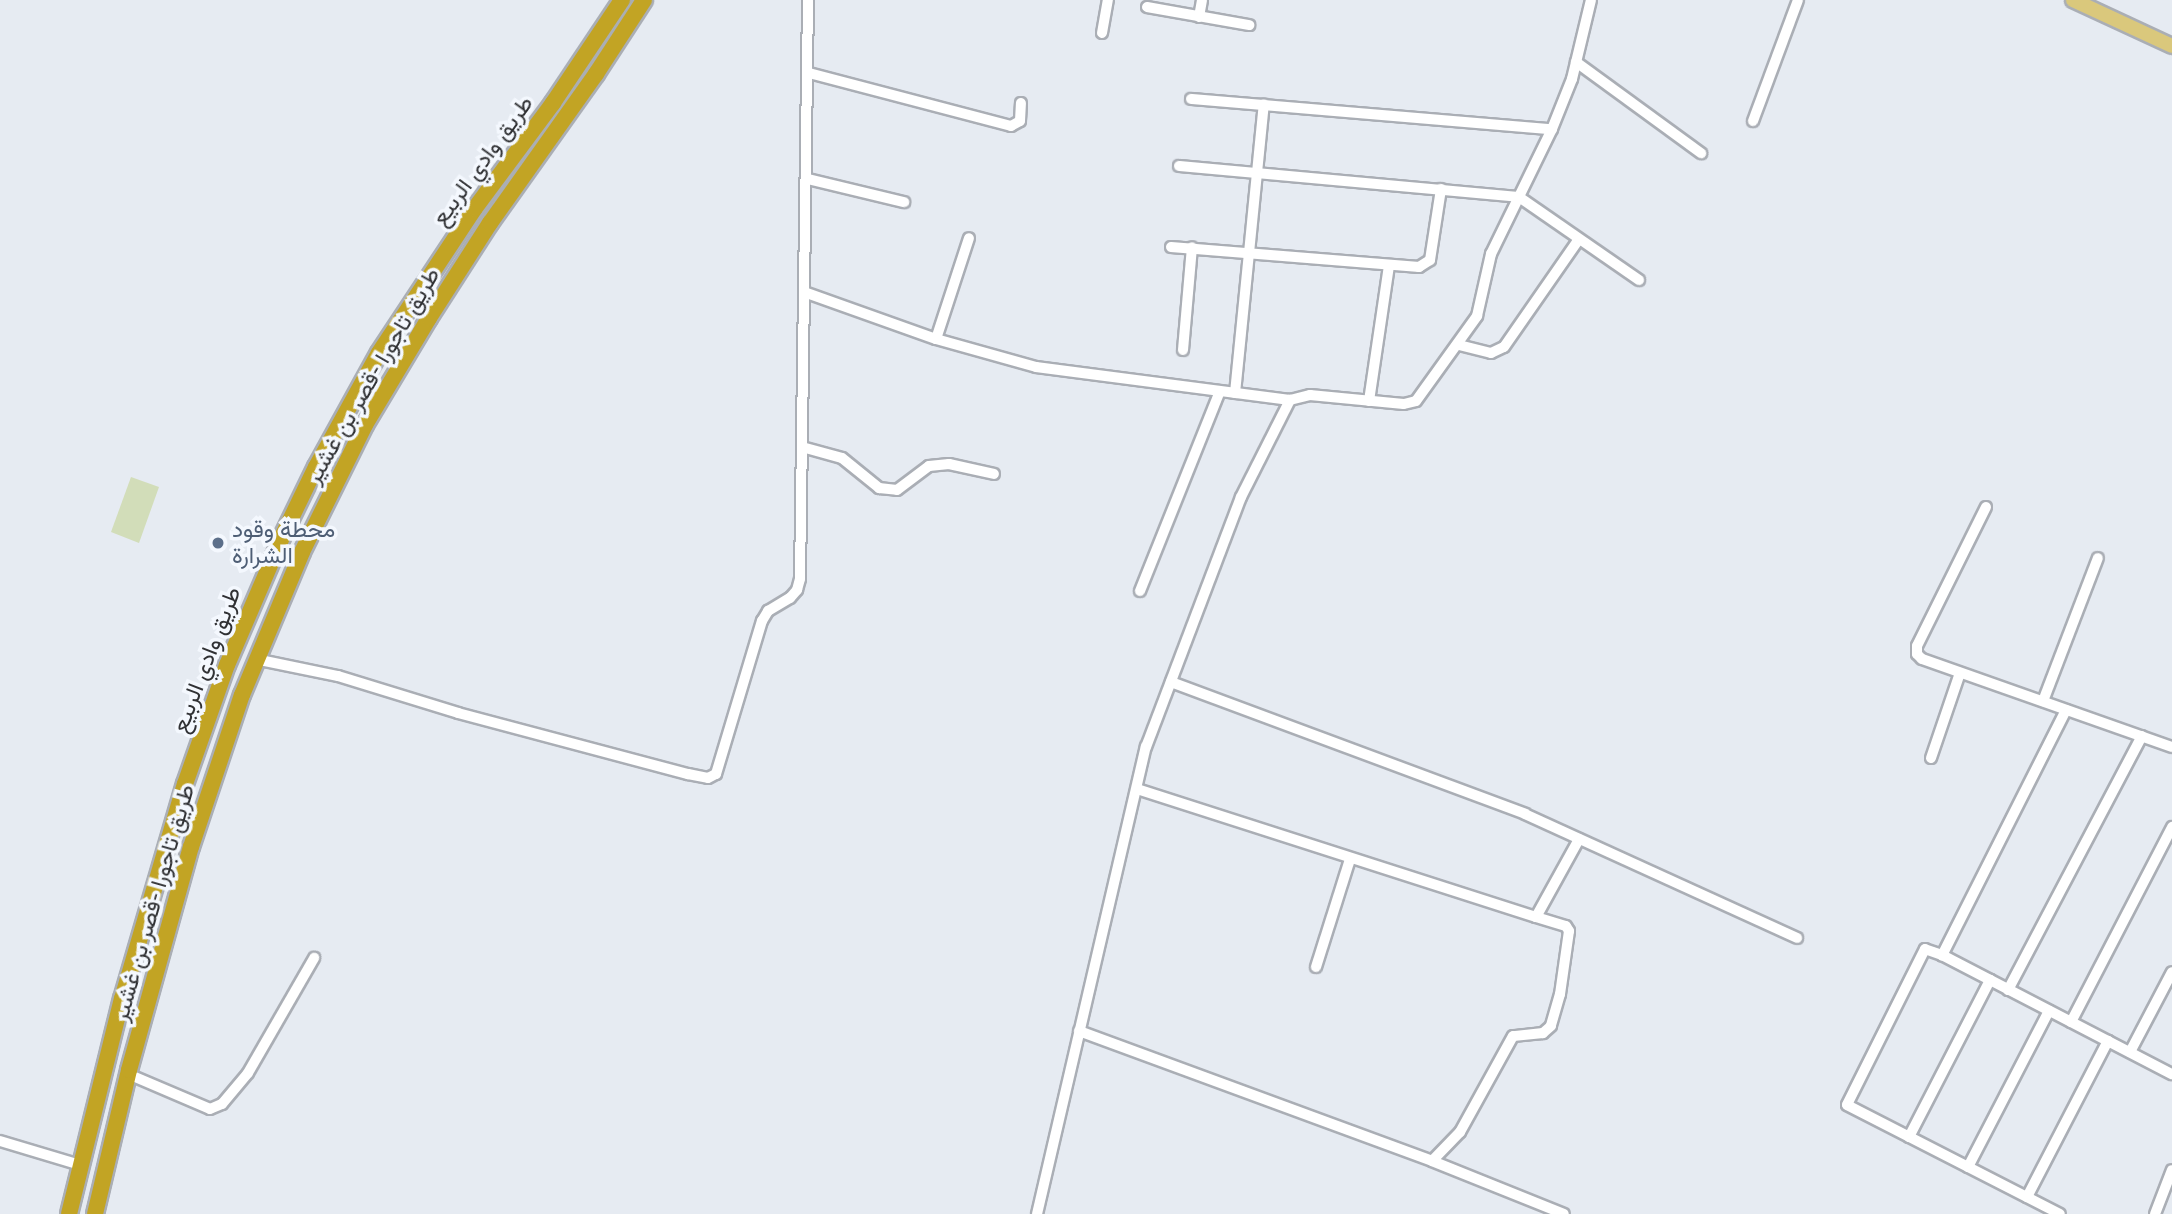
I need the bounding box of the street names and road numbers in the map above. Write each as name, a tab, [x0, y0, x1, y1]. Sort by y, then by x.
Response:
street label: طريق وادي الربيع	[427, 91, 539, 231]
street label: طريق تاجورا -قصر بن غشير	[300, 263, 446, 489]
street label: طريق وادي الربيع	[167, 583, 247, 737]
street label: طريق تاجورا -قصر بن غشير	[107, 781, 201, 1025]

